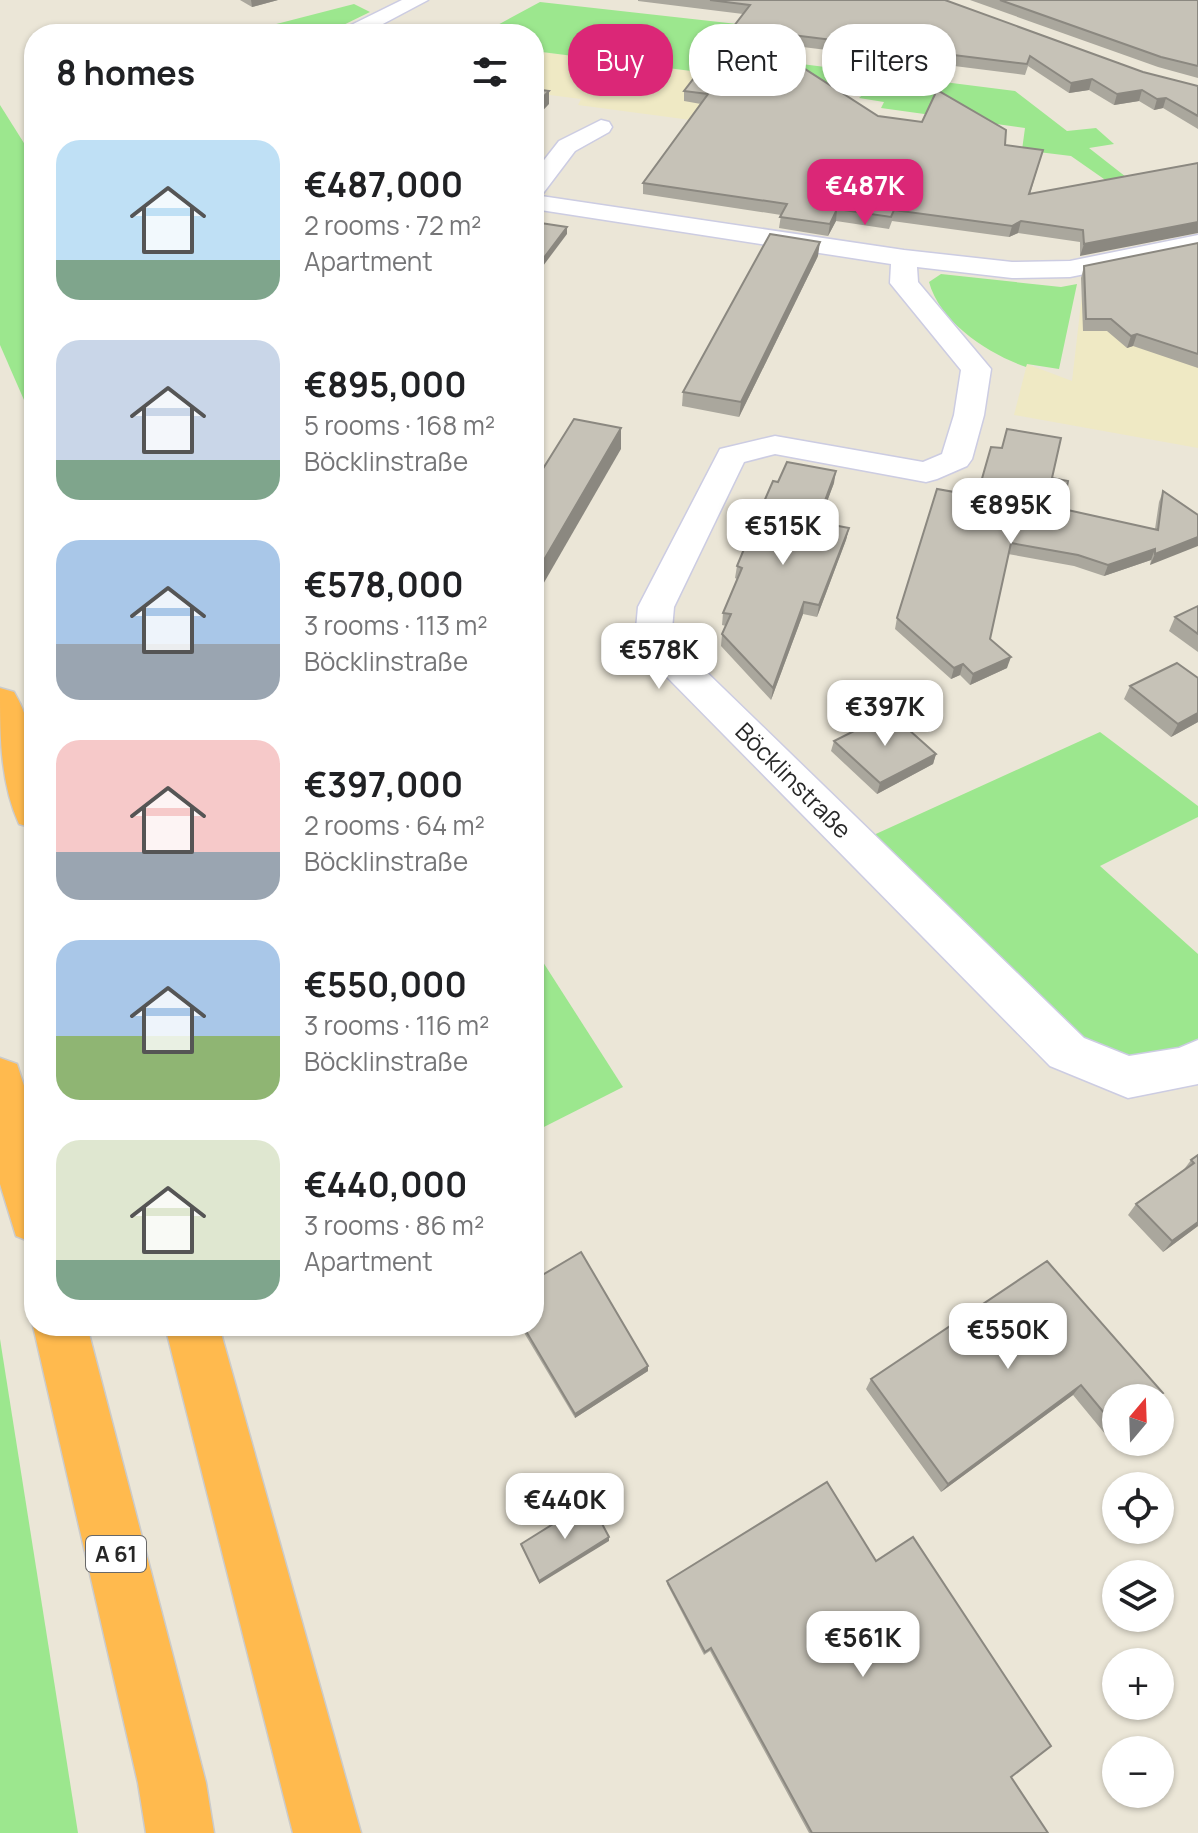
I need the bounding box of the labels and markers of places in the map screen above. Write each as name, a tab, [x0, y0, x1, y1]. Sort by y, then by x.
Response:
pin: €487K	[809, 159, 921, 227]
pin: €895K	[955, 478, 1067, 546]
pin: €515K	[727, 499, 839, 567]
pin: €578K	[603, 623, 715, 691]
pin: €397K	[829, 680, 941, 748]
pin: €550K	[952, 1303, 1064, 1371]
pin: €440K	[509, 1473, 621, 1541]
pin: €561K	[807, 1611, 919, 1679]

